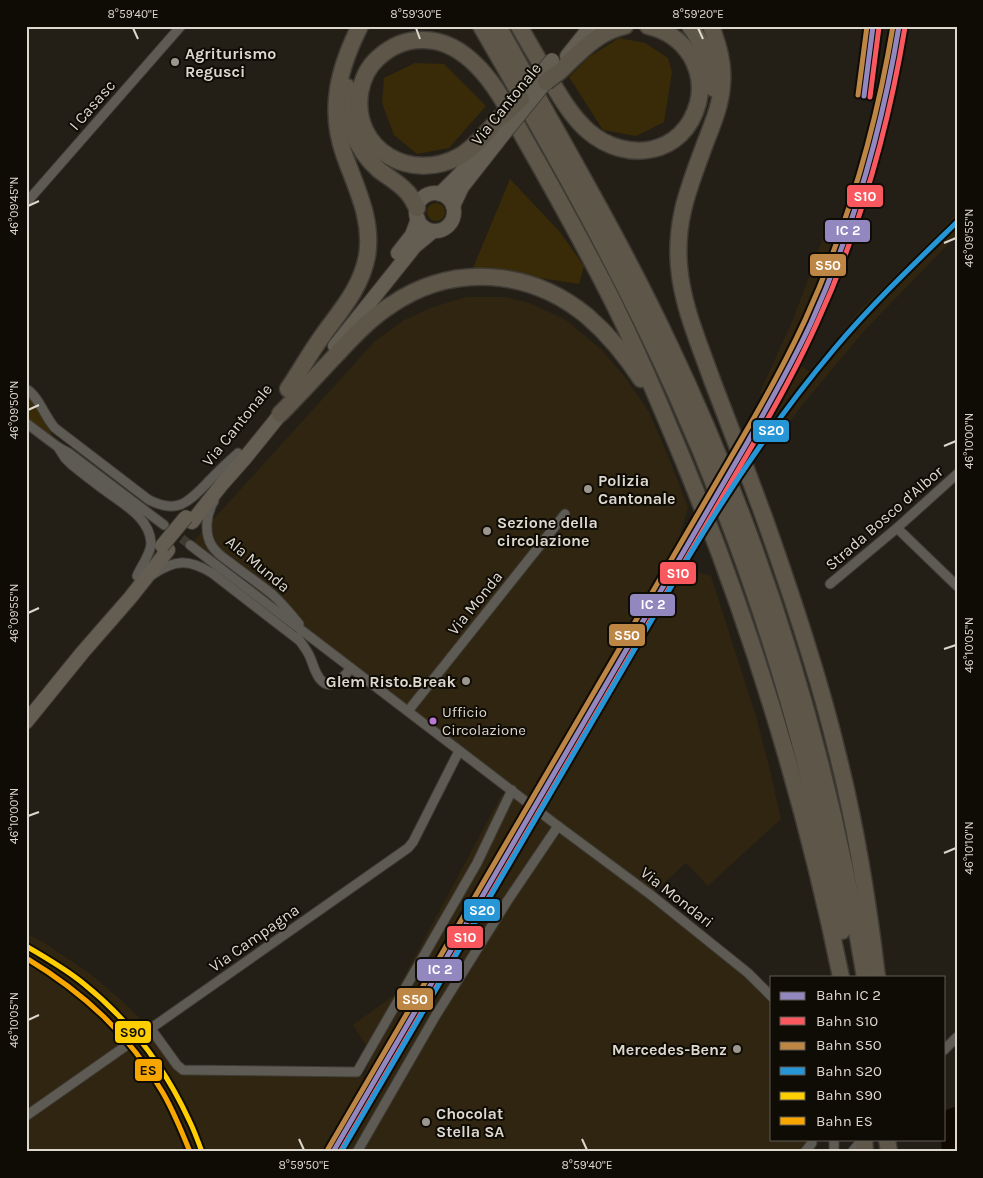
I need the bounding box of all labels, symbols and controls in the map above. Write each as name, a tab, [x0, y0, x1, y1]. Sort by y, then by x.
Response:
text: 8°59'40"E	[107, 7, 159, 21]
text: 8°59'30"E	[390, 7, 442, 21]
text: 8°59'20"E	[672, 7, 724, 21]
place label: Agriturismo Regusci	[185, 44, 276, 81]
marker: Agriturismo Regusci	[169, 56, 181, 68]
street label: Via Cantonale	[467, 59, 545, 149]
street label: I Casasc	[65, 76, 119, 134]
text: 46°09'45"N	[7, 177, 21, 235]
line badge: S10	[846, 184, 884, 208]
text: S10	[854, 188, 877, 205]
text: 46°09'55"N	[962, 209, 976, 267]
line badge: IC 2	[824, 219, 871, 243]
text: IC 2	[835, 222, 861, 239]
line badge: S50	[809, 253, 847, 277]
text: S50	[815, 257, 841, 274]
text: 46°09'50"N	[7, 380, 21, 440]
street label: Via Cantonale	[198, 380, 276, 470]
text: 46°10'00"N	[962, 413, 976, 469]
line badge: S20	[752, 419, 790, 443]
text: S20	[758, 422, 784, 439]
street label: Strada Bosco d'Albor	[821, 462, 947, 574]
place label: Polizia Cantonale	[598, 471, 676, 508]
marker: Polizia Cantonale	[582, 483, 594, 495]
place label: Sezione della circolazione	[497, 513, 598, 550]
marker: Sezione della circolazione	[481, 525, 493, 537]
street label: Ala Munda	[222, 532, 294, 596]
line badge: S10	[659, 561, 697, 585]
text: S10	[667, 565, 690, 582]
street label: Via Monda	[444, 567, 506, 639]
text: 46°09'55"N	[7, 584, 21, 642]
line badge: IC 2	[629, 593, 676, 617]
text: IC 2	[640, 596, 666, 613]
text: 46°10'05"N	[962, 617, 976, 673]
line badge: S50	[608, 623, 646, 647]
text: S50	[614, 627, 640, 644]
place label: Glem Risto.Break	[326, 672, 457, 691]
marker: Glem Risto.Break	[460, 675, 472, 687]
place label: Ufficio Circolazione	[442, 703, 526, 739]
marker: Ufficio Circolazione	[428, 716, 438, 726]
text: 46°10'00"N	[7, 788, 21, 844]
text: 46°10'10"N	[962, 821, 976, 875]
street label: Via Mondari	[637, 863, 717, 931]
line badge: S20	[463, 898, 501, 922]
street label: Via Campagna	[205, 900, 303, 976]
text: S20	[469, 902, 495, 919]
line badge: S10	[446, 925, 484, 949]
text: S10	[454, 929, 477, 946]
line badge: IC 2	[416, 958, 463, 982]
text: IC 2	[427, 961, 453, 978]
legend	[770, 976, 946, 1140]
text: Bahn IC 2	[816, 986, 881, 1004]
line badge: S50	[396, 987, 434, 1011]
text: S50	[402, 991, 428, 1008]
text: 46°10'05"N	[7, 992, 21, 1048]
text: Bahn S10	[816, 1012, 878, 1030]
line badge: S90	[114, 1020, 152, 1044]
text: S90	[120, 1024, 146, 1041]
text: Bahn S50	[816, 1036, 882, 1054]
place label: Mercedes-Benz	[612, 1040, 727, 1059]
marker: Mercedes-Benz	[731, 1043, 743, 1055]
line badge: ES	[134, 1058, 163, 1082]
text: ES	[139, 1062, 157, 1079]
text: Bahn S20	[816, 1062, 882, 1080]
text: Bahn S90	[816, 1086, 882, 1104]
place label: Chocolat Stella SA	[436, 1104, 504, 1141]
text: Bahn ES	[816, 1112, 873, 1130]
marker: Chocolat Stella SA	[420, 1116, 432, 1128]
text: 8°59'50"E	[278, 1158, 330, 1172]
text: 8°59'40"E	[561, 1158, 613, 1172]

